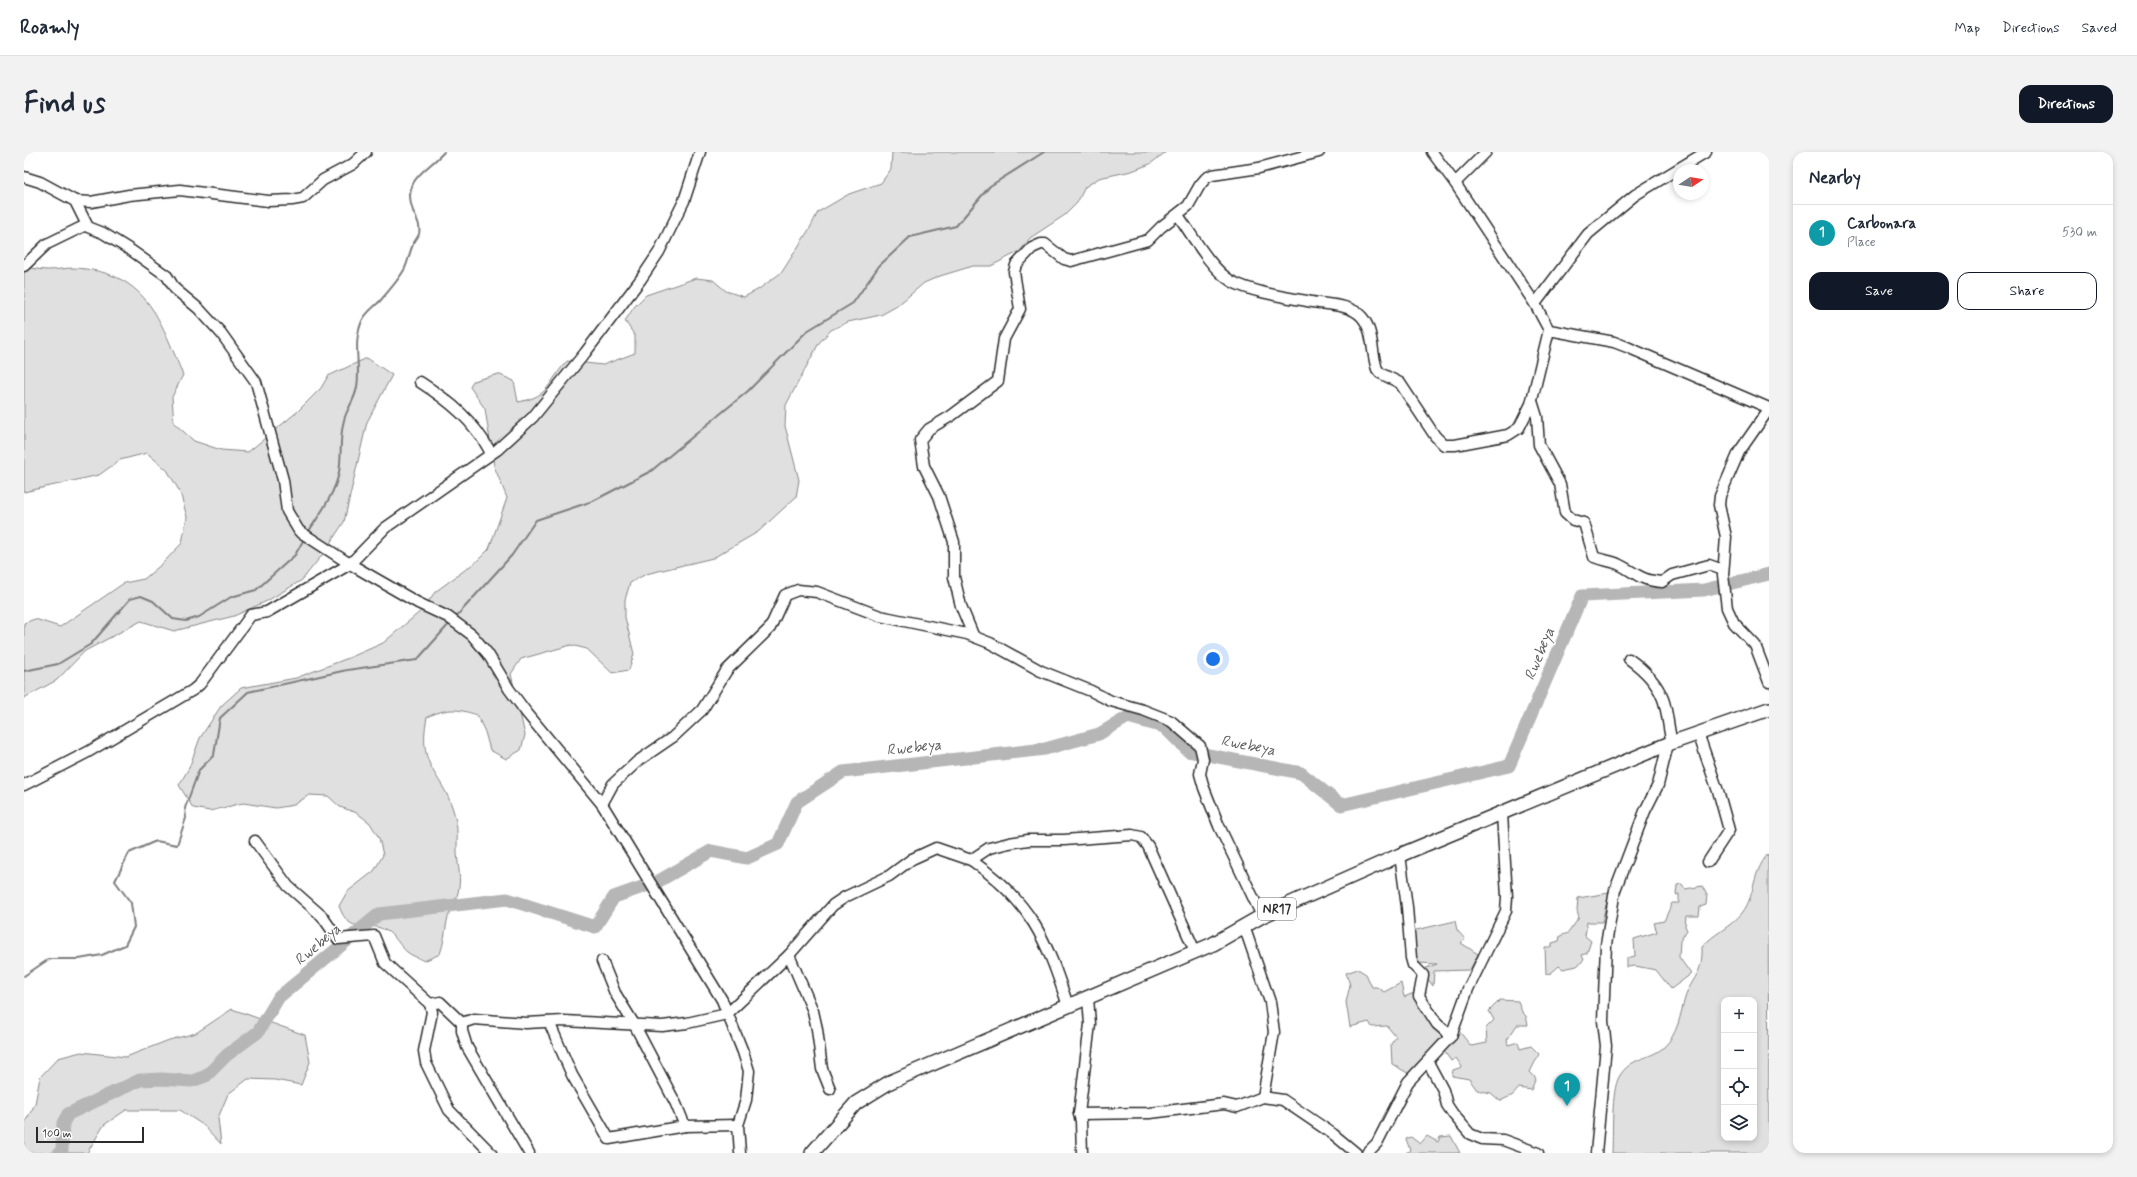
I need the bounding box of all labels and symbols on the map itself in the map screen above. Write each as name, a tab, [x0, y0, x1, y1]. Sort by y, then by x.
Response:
north arrow	[1673, 164, 1709, 200]
water label: Rwebeya	[1520, 624, 1560, 683]
your location	[1203, 649, 1223, 669]
water label: Rwebeya	[1219, 731, 1277, 761]
water label: Rwebeya	[886, 735, 943, 761]
road number: NR17	[1258, 898, 1296, 920]
water label: Rwebeya	[290, 919, 346, 970]
pin: 1	[1554, 1073, 1580, 1106]
scale bar	[36, 1125, 144, 1144]

